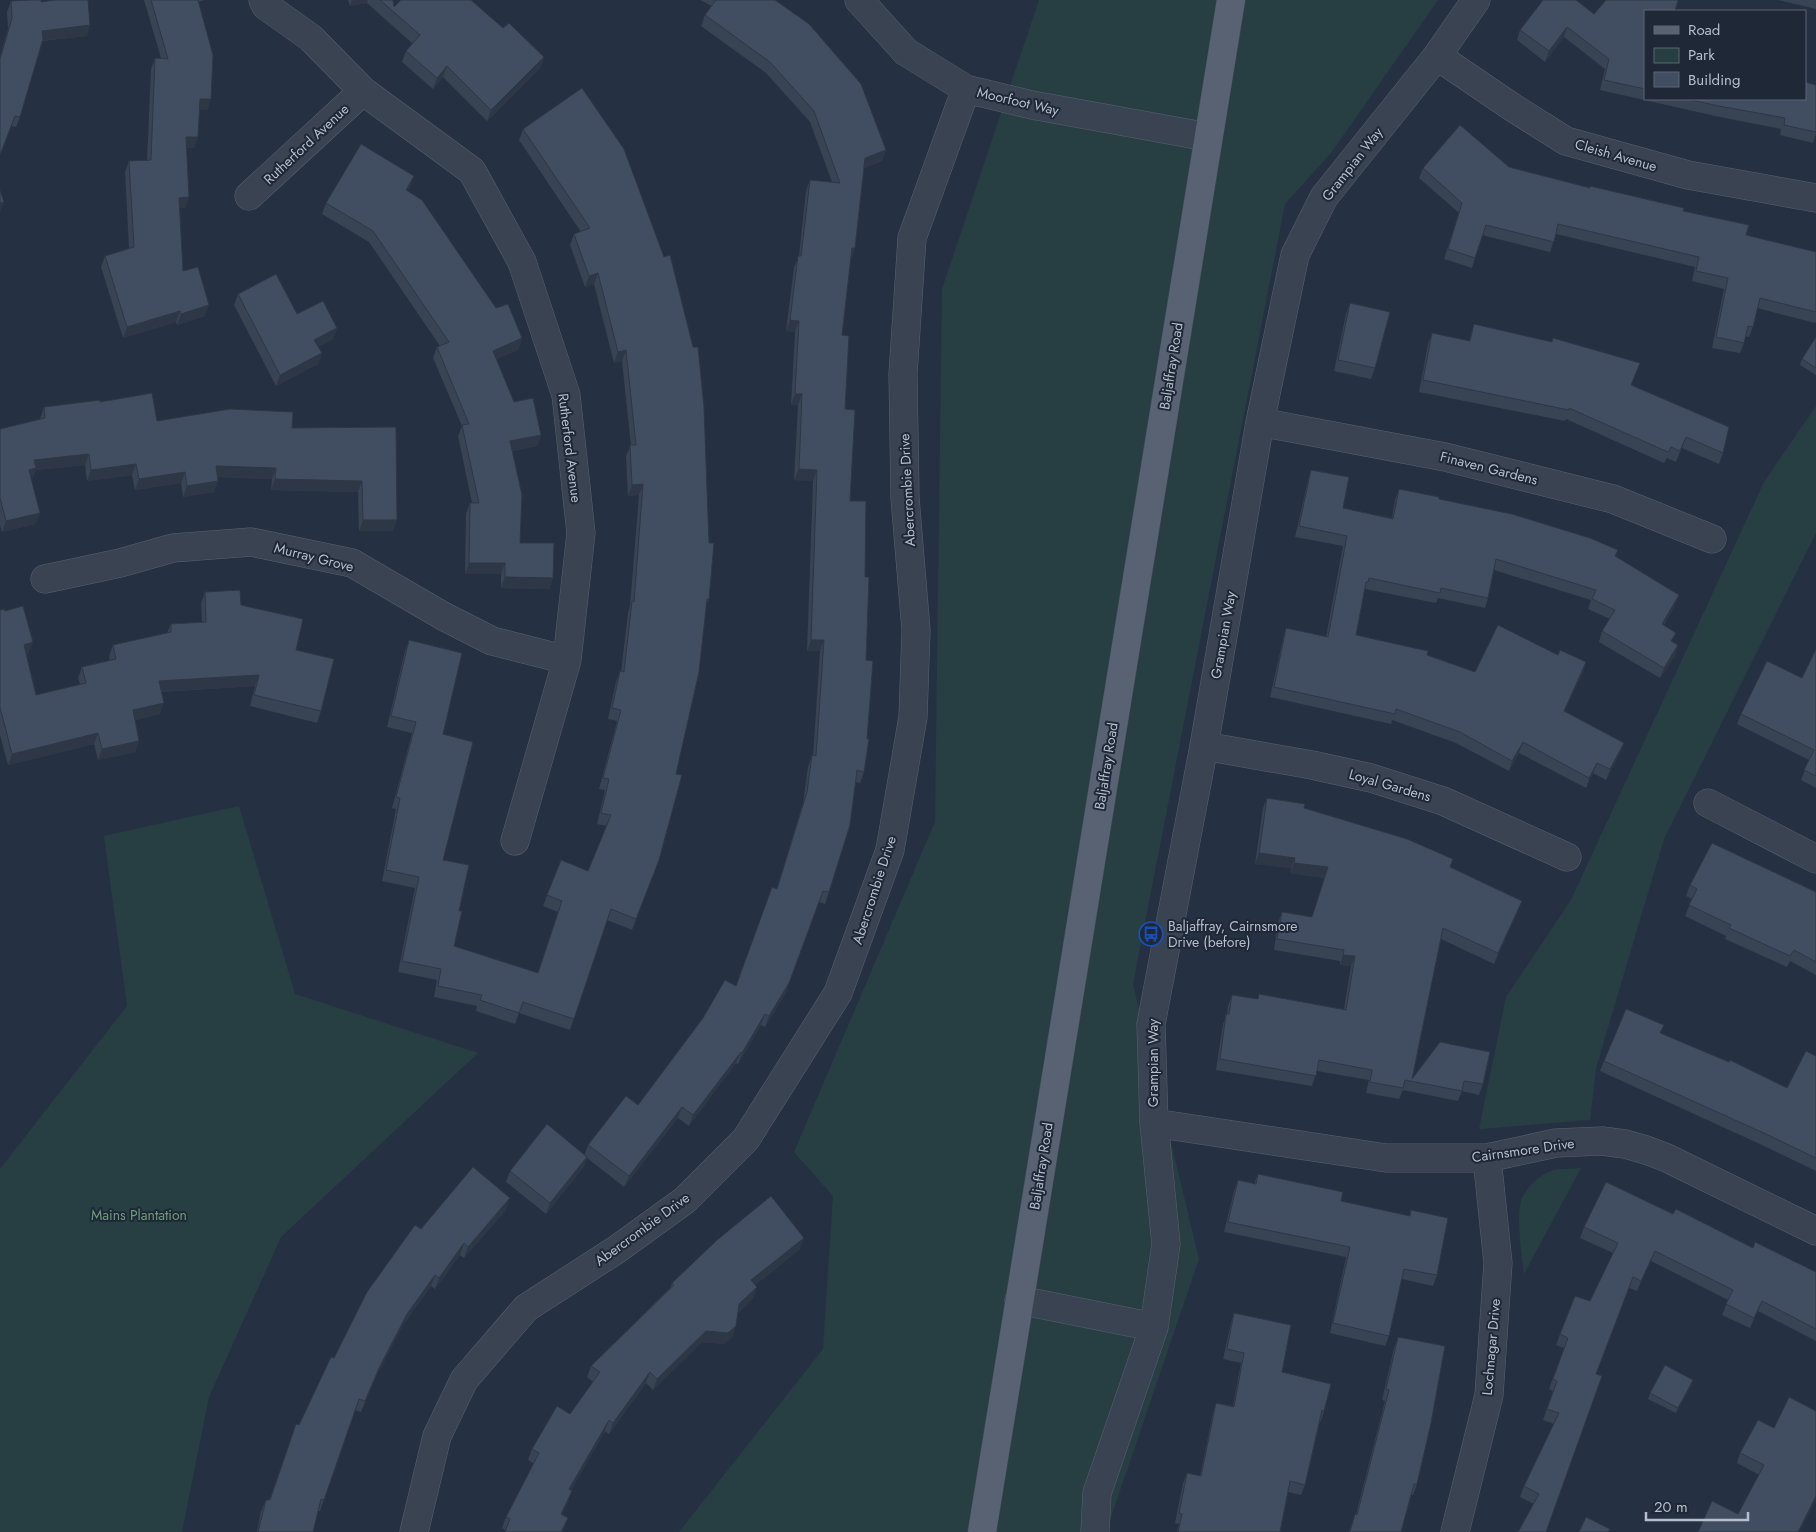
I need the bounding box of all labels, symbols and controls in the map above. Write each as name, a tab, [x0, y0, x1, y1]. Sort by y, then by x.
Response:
legend	[1644, 10, 1806, 100]
text: Road	[1688, 19, 1720, 41]
text: Park	[1688, 44, 1715, 66]
text: Building	[1688, 69, 1740, 91]
street label: Moorfoot Way	[975, 82, 1062, 120]
street label: Rutherford Avenue	[259, 99, 353, 189]
street label: Grampian Way	[1317, 122, 1388, 205]
street label: Cleish Avenue	[1573, 134, 1659, 176]
street label: Baljaffray Road	[1154, 321, 1188, 411]
street label: Rutherford Avenue	[553, 392, 587, 504]
street label: Abercrombie Drive	[894, 433, 920, 547]
street label: Finaven Gardens	[1438, 446, 1540, 490]
street label: Murray Grove	[272, 537, 356, 577]
street label: Grampian Way	[1205, 589, 1241, 680]
street label: Baljaffray Road	[1089, 721, 1123, 811]
street label: Loyal Gardens	[1347, 764, 1434, 806]
street label: Abercrombie Drive	[847, 833, 901, 947]
place label: Baljaffray, Cairnsmore Drive (before)	[1168, 916, 1297, 952]
bus stop icon: Baljaffray, Cairnsmore Drive (before)	[1138, 921, 1164, 947]
street label: Grampian Way	[1143, 1018, 1163, 1107]
street label: Baljaffray Road	[1024, 1121, 1058, 1211]
street label: Cairnsmore Drive	[1470, 1133, 1576, 1167]
street label: Abercrombie Drive	[590, 1188, 694, 1270]
park label: Mains Plantation	[91, 1205, 187, 1225]
street label: Lochnagar Drive	[1477, 1298, 1505, 1396]
scale bar	[1646, 1490, 1748, 1522]
text: 20 m	[1654, 1496, 1688, 1518]

